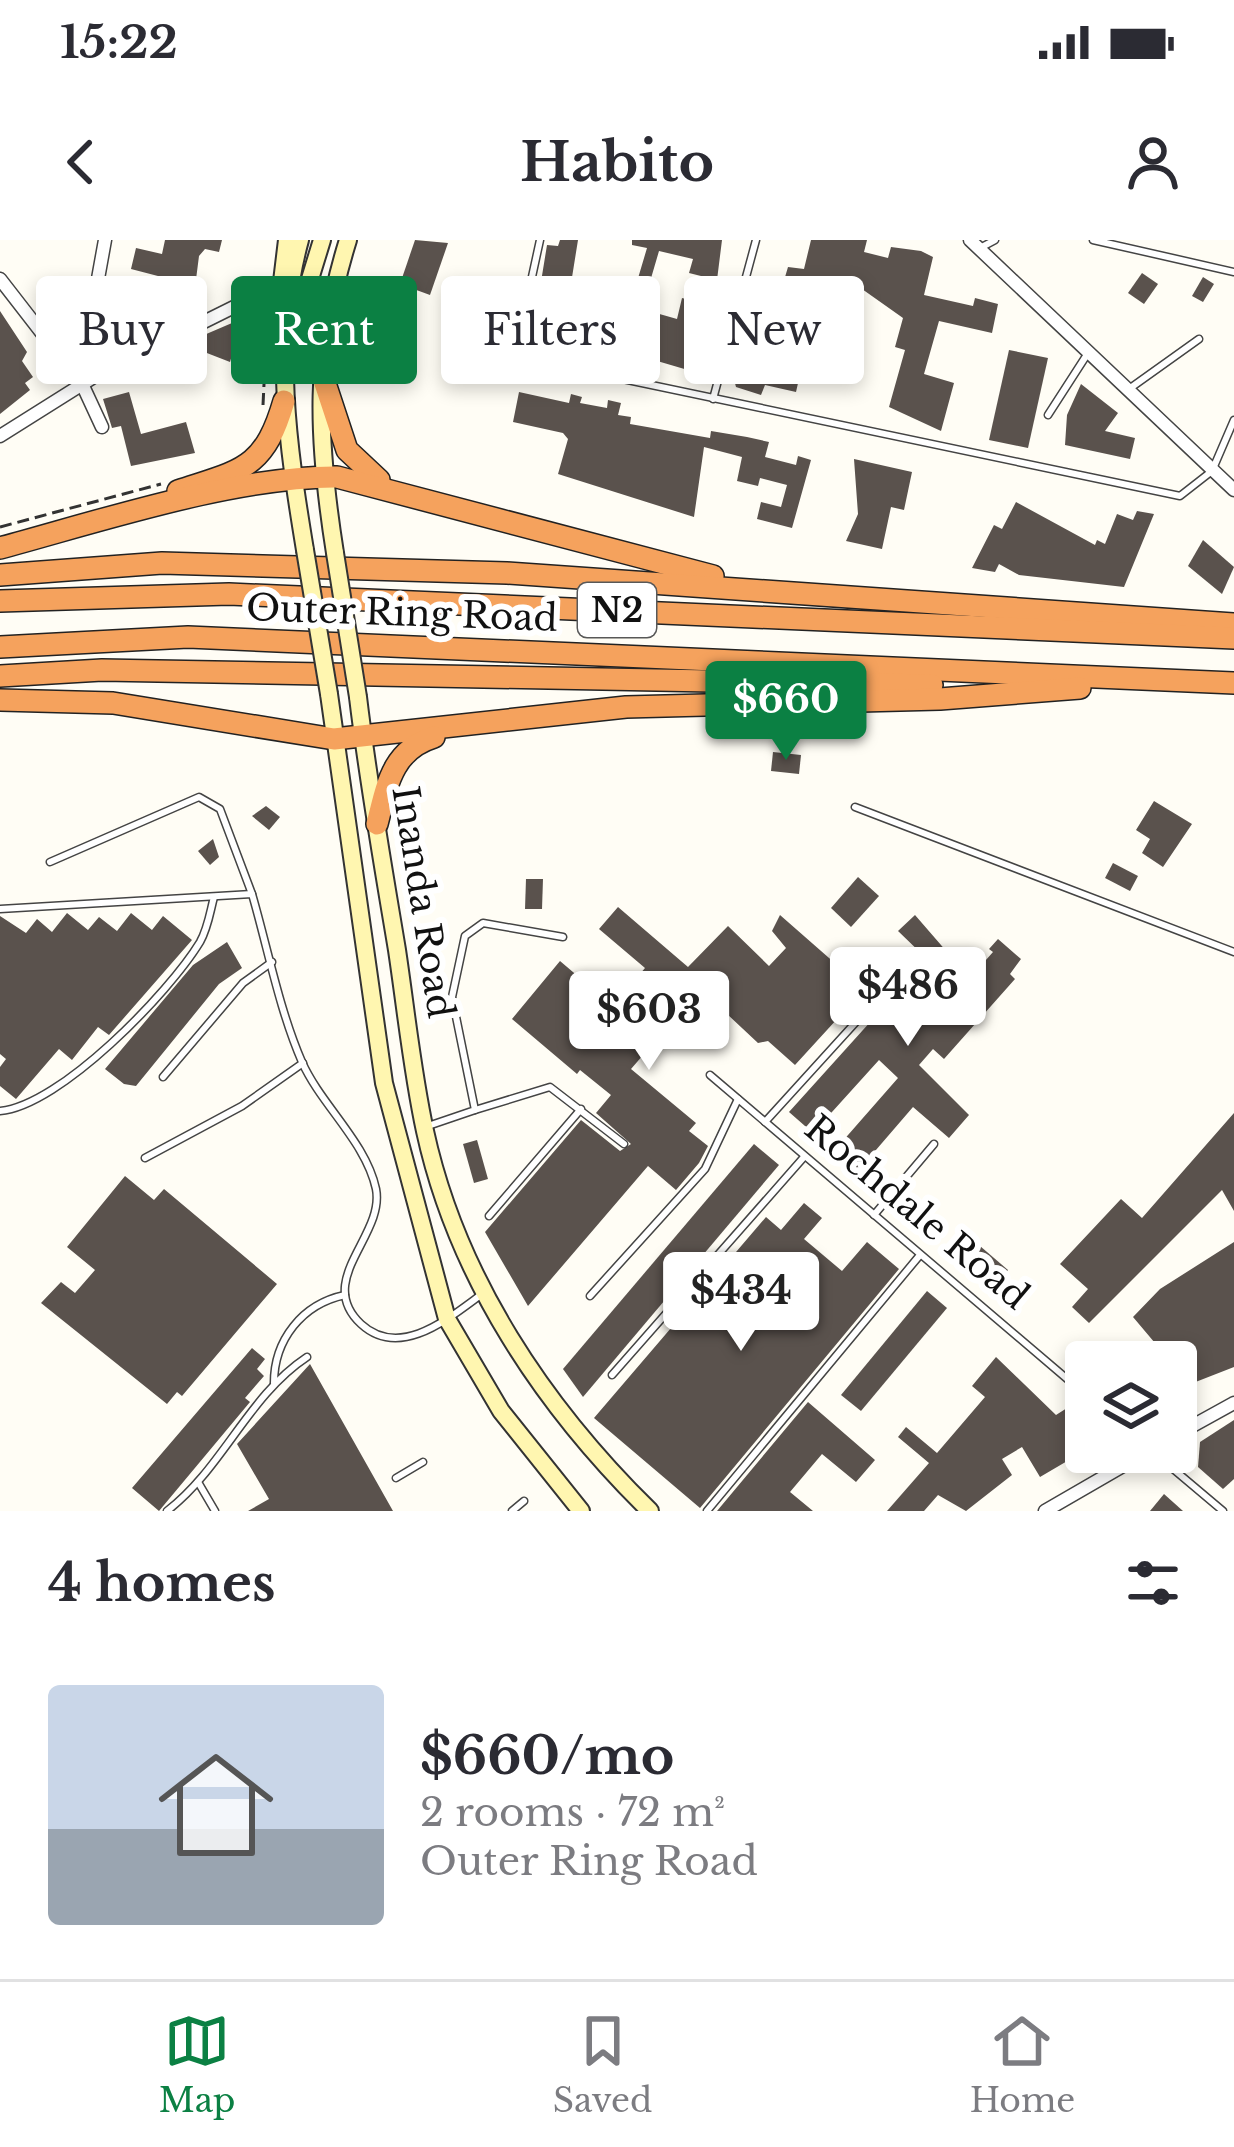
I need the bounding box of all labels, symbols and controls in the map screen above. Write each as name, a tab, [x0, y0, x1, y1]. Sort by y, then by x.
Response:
text: 15:22	[60, 14, 178, 70]
icon: back	[48, 129, 114, 195]
text: Habito	[520, 129, 714, 196]
icon: person	[1120, 129, 1186, 195]
chip: Buy	[36, 276, 207, 384]
chip: Rent	[231, 276, 417, 384]
chip: Filters	[441, 276, 660, 384]
chip: New	[684, 276, 864, 384]
road number: N2	[578, 583, 656, 637]
street label: Outer Ring Road	[245, 585, 559, 641]
pin: $660	[715, 661, 857, 763]
text: $660	[732, 675, 840, 724]
street label: Inanda Road	[382, 783, 464, 1021]
pin: $486	[837, 947, 979, 1049]
text: $486	[857, 961, 959, 1010]
pin: $603	[578, 971, 720, 1073]
text: $603	[596, 985, 702, 1034]
street label: Rochdale Road	[796, 1105, 1038, 1319]
pin: $434	[670, 1252, 812, 1354]
text: $434	[690, 1266, 792, 1315]
map controls	[1065, 1341, 1197, 1473]
button: layers	[1065, 1341, 1197, 1473]
icon: filters	[1120, 1550, 1186, 1616]
text: 4 homes	[48, 1552, 276, 1615]
text: $660/mo	[420, 1725, 675, 1788]
icon: home	[144, 1733, 288, 1877]
text: 2 rooms · 72 m²	[420, 1788, 725, 1837]
text: Outer Ring Road	[420, 1837, 758, 1886]
tab: Map	[159, 2008, 235, 2121]
tab: Saved	[553, 2008, 652, 2121]
tab: Home	[970, 2008, 1075, 2121]

